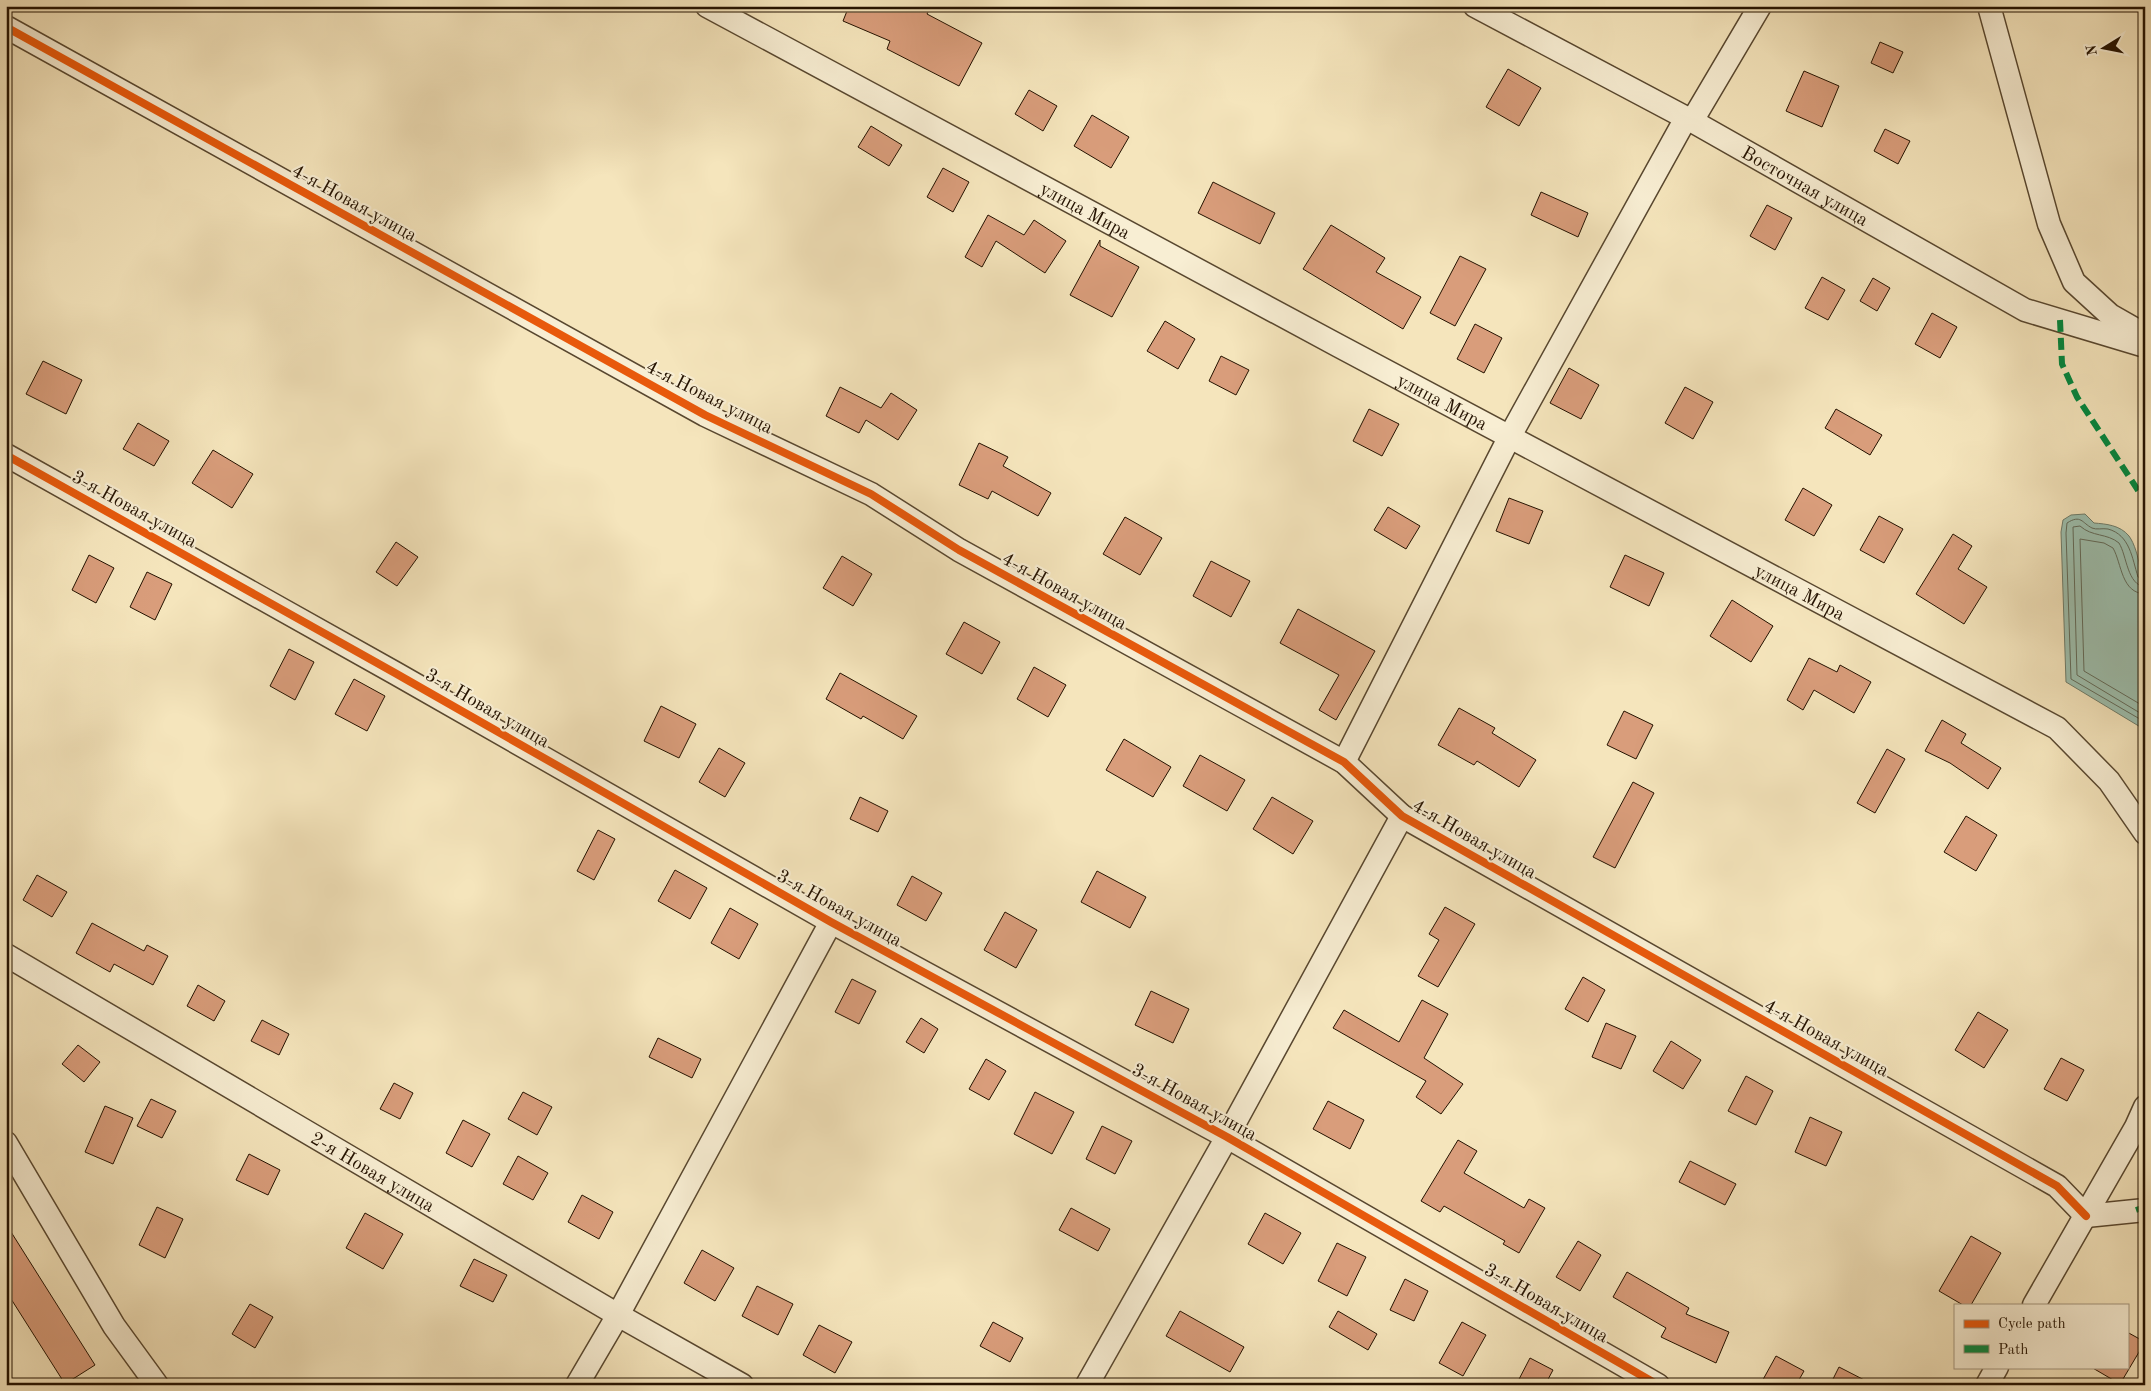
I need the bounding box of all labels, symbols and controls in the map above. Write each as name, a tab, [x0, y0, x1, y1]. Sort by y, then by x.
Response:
north arrow	[2078, 22, 2128, 72]
text: N	[2084, 43, 2100, 57]
street label: Восточная улица	[1738, 144, 1871, 231]
street label: 4-я Новая улица	[288, 162, 420, 247]
street label: улица Мира	[1036, 180, 1133, 244]
street label: 4-я Новая улица	[642, 358, 776, 439]
street label: улица Мира	[1393, 372, 1490, 435]
street label: 3-я Новая улица	[68, 468, 200, 553]
street label: 4-я Новая улица	[998, 550, 1130, 635]
street label: улица Мира	[1751, 562, 1848, 626]
street label: 3-я Новая улица	[421, 666, 553, 753]
street label: 4-я Новая улица	[1408, 797, 1540, 884]
street label: 3-я Новая улица	[773, 867, 905, 952]
street label: 4-я Новая улица	[1760, 997, 1892, 1082]
street label: 3-я Новая улица	[1128, 1061, 1260, 1146]
street label: 2-я Новая улица	[307, 1129, 438, 1217]
street label: 3-я Новая улица	[1480, 1261, 1612, 1348]
legend	[1954, 1304, 2128, 1368]
text: Cycle path	[1998, 1317, 2066, 1332]
text: Path	[1998, 1343, 2028, 1358]

